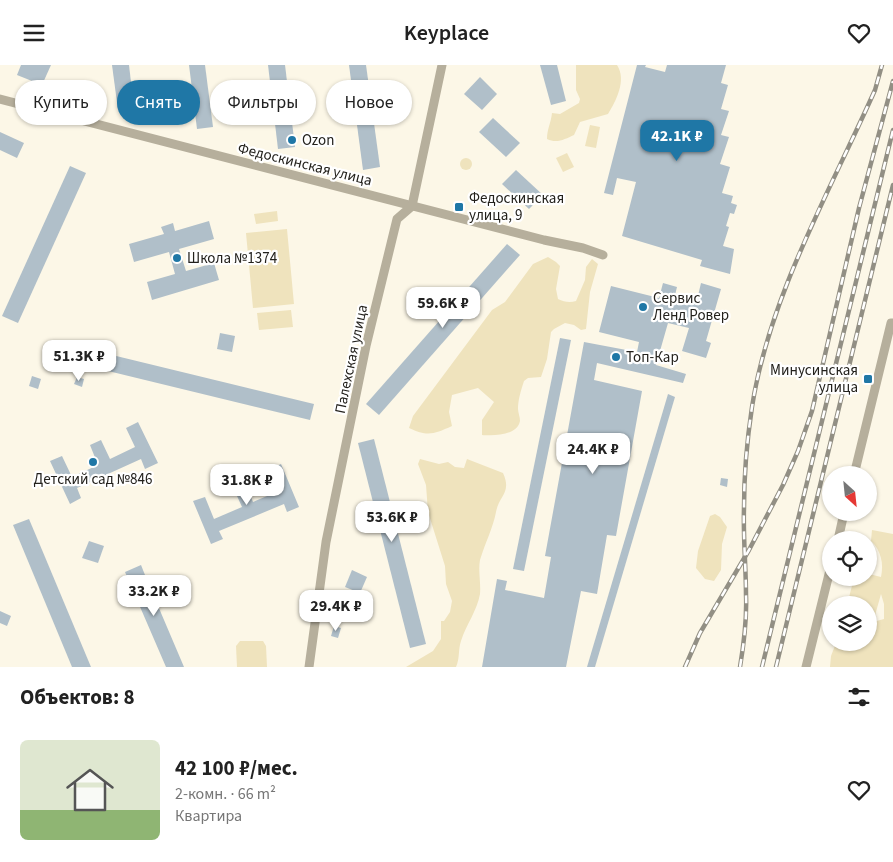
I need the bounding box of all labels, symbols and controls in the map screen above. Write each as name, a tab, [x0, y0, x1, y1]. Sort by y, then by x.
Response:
text: Keyplace	[404, 17, 489, 49]
icon: menu	[20, 19, 48, 47]
icon: heart	[845, 19, 873, 47]
chip: Купить	[15, 80, 107, 125]
chip: Снять	[117, 80, 200, 125]
chip: Фильтры	[210, 80, 316, 125]
chip: Новое	[326, 80, 412, 125]
pin: 42.1K ₽	[631, 119, 723, 162]
text: 42.1K ₽	[651, 125, 703, 147]
place label: Ozon	[302, 130, 334, 151]
marker: Ozon	[286, 134, 298, 146]
street label: Федоскинская улица	[236, 138, 374, 191]
place label: Федоскинская улица, 9	[469, 188, 564, 226]
marker: Федоскинская улица, 9	[453, 201, 465, 213]
place label: Школа №1374	[187, 248, 278, 269]
marker: Школа №1374	[171, 252, 183, 264]
pin: 59.6K ₽	[397, 287, 489, 329]
place label: Сервис Ленд Ровер	[653, 288, 729, 326]
text: 59.6K ₽	[417, 292, 469, 314]
marker: Сервис Ленд Ровер	[637, 301, 649, 313]
street label: Палехская улица	[330, 303, 373, 415]
pin: 51.3K ₽	[33, 339, 125, 382]
text: 51.3K ₽	[53, 345, 105, 367]
place label: Топ-Кар	[626, 347, 679, 368]
marker: Топ-Кар	[610, 351, 622, 363]
place label: Минусинская улица	[770, 360, 858, 398]
marker: Минусинская улица	[862, 373, 874, 385]
pin: 24.4K ₽	[547, 433, 639, 475]
text: 24.4K ₽	[567, 438, 619, 460]
marker: Детский сад №846	[87, 456, 99, 468]
pin: 31.8K ₽	[201, 463, 293, 506]
north arrow	[822, 466, 878, 521]
map controls	[822, 466, 877, 651]
place label: Детский сад №846	[34, 469, 152, 490]
text: 31.8K ₽	[221, 469, 273, 491]
pin: 53.6K ₽	[346, 501, 438, 543]
text: 53.6K ₽	[366, 506, 418, 528]
button: locate	[822, 531, 877, 586]
pin: 33.2K ₽	[108, 575, 200, 617]
text: 33.2K ₽	[128, 580, 180, 602]
pin: 29.4K ₽	[290, 589, 382, 632]
text: 29.4K ₽	[310, 595, 362, 617]
button: layers	[822, 596, 877, 651]
text: Объектов: 8	[20, 682, 135, 712]
icon: filters	[845, 683, 873, 711]
text: 42 100 ₽/мес.	[175, 753, 298, 783]
icon: home	[60, 760, 120, 820]
icon: heart	[845, 776, 873, 804]
text: 2-комн. · 66 m²	[175, 783, 276, 805]
text: Квартира	[175, 805, 242, 827]

